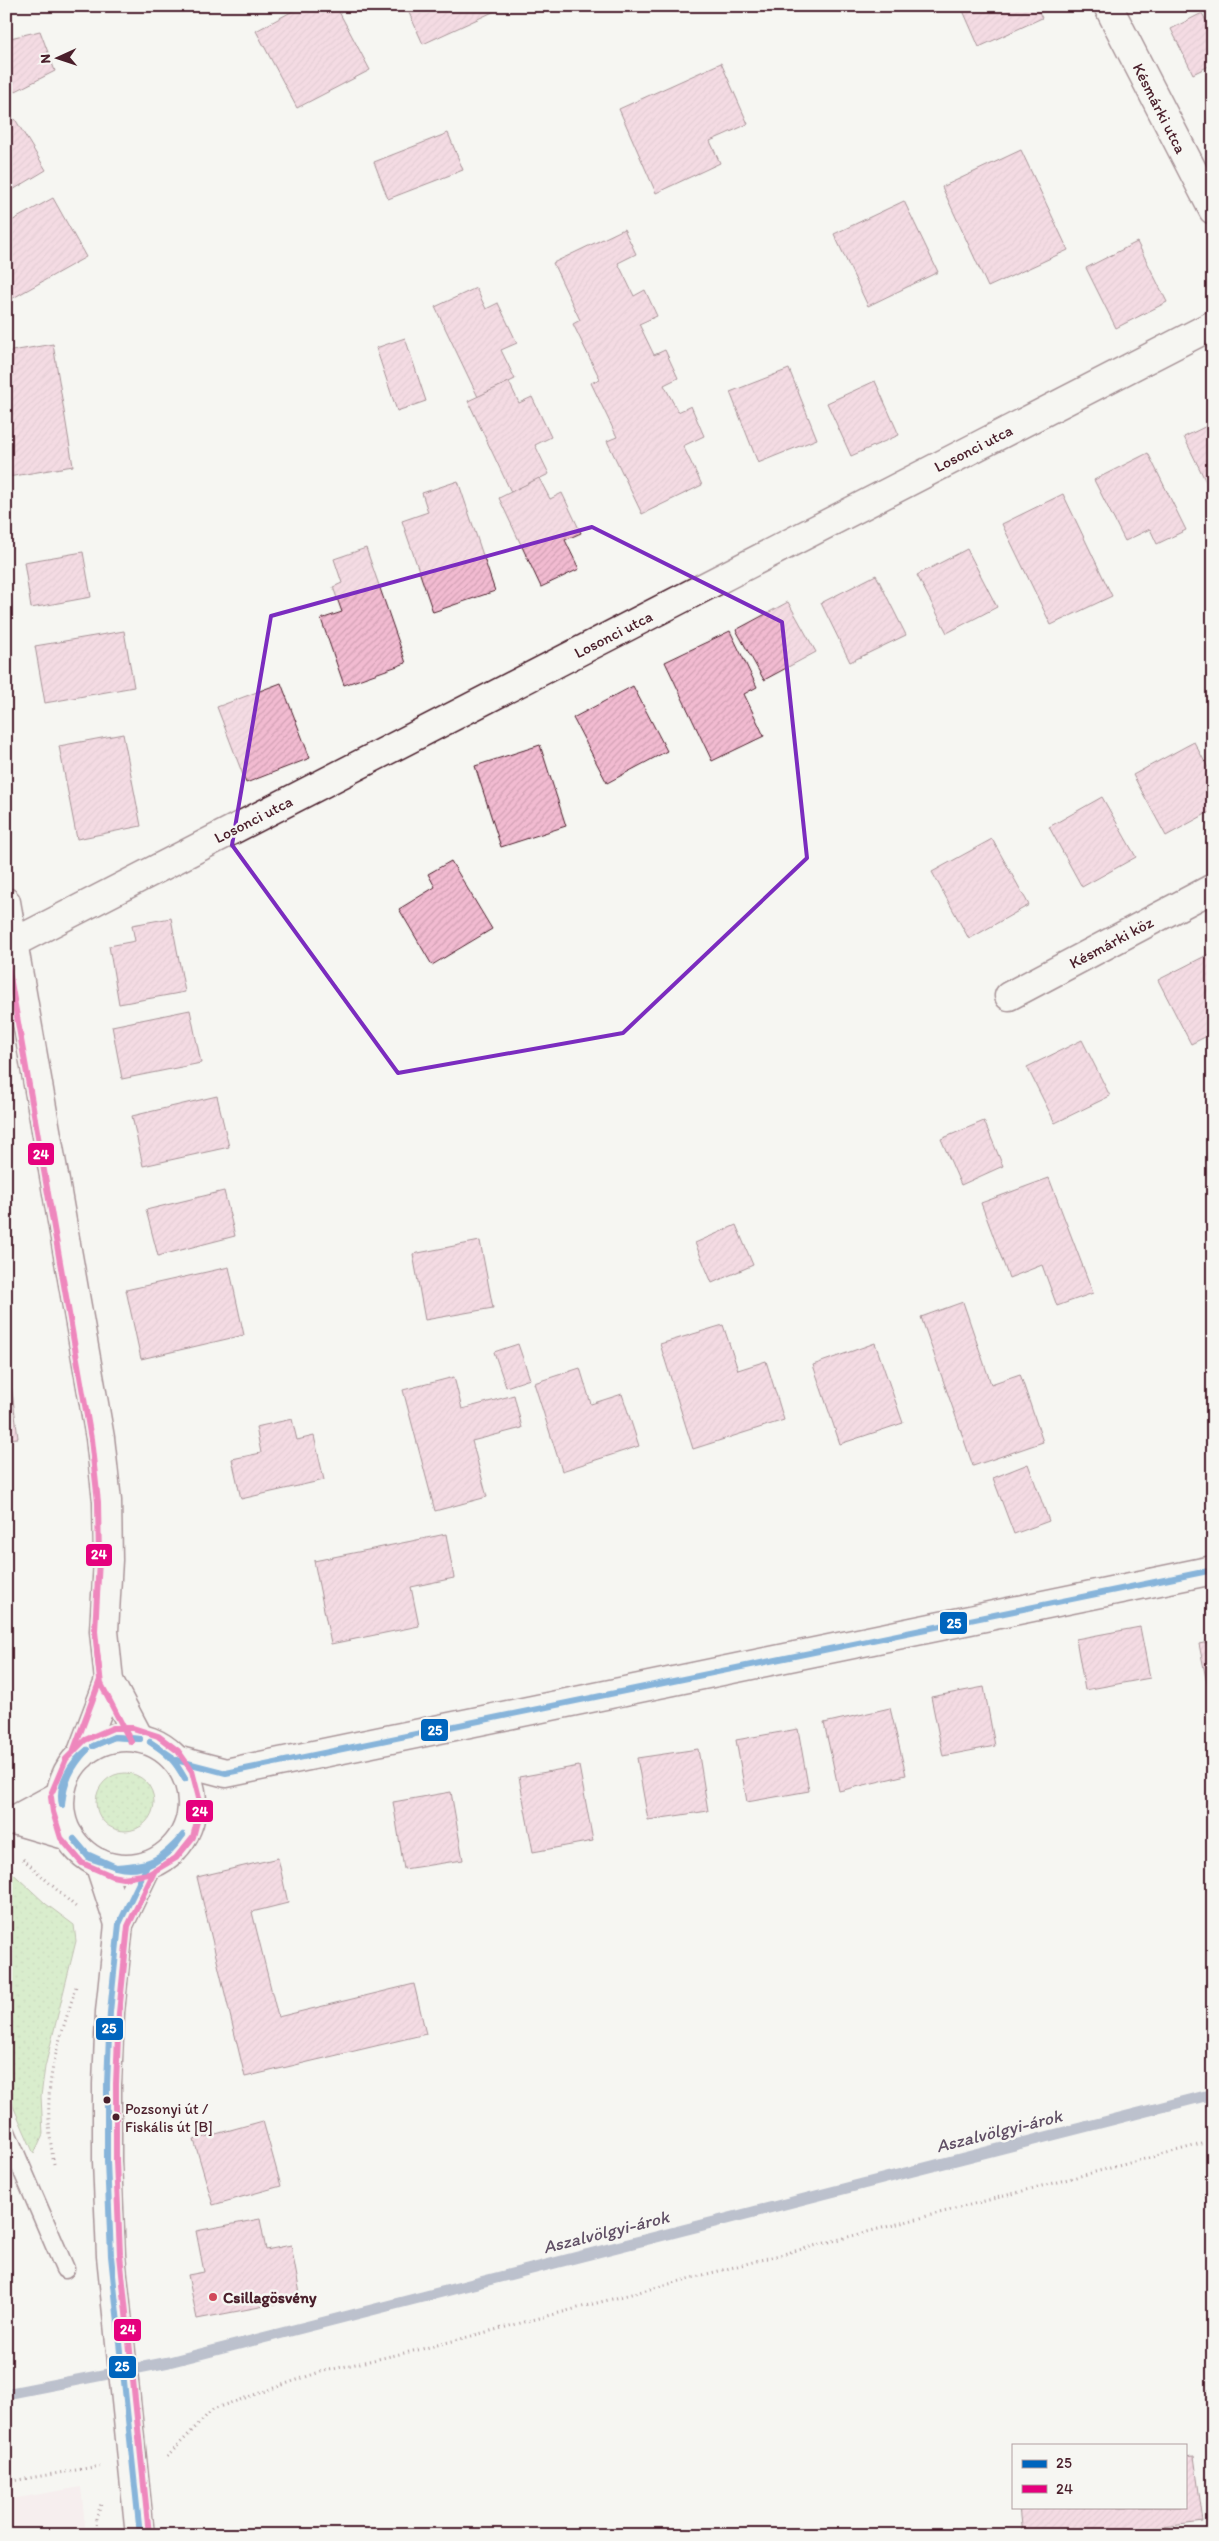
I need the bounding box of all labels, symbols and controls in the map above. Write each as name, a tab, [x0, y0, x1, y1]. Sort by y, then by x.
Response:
north arrow	[32, 32, 82, 82]
text: N	[37, 53, 54, 64]
street label: Késmárki utca	[1129, 60, 1191, 157]
street label: Losonci utca	[931, 421, 1016, 476]
street label: Losonci utca	[571, 607, 656, 662]
street label: Losonci utca	[211, 792, 296, 847]
street label: Késmárki köz	[1066, 912, 1157, 972]
line badge: 24	[27, 1142, 55, 1166]
text: 24	[33, 1146, 49, 1163]
line badge: 24	[85, 1543, 113, 1567]
text: 24	[91, 1546, 107, 1563]
line badge: 25	[939, 1611, 968, 1635]
text: 25	[947, 1615, 962, 1632]
line badge: 25	[420, 1718, 449, 1742]
text: 25	[428, 1722, 443, 1739]
line badge: 24	[185, 1799, 214, 1823]
text: 24	[192, 1803, 208, 1820]
line badge: 25	[95, 2017, 124, 2041]
text: 25	[102, 2020, 117, 2037]
unlabelled marker	[102, 2095, 112, 2105]
place label: Pozsonyi út / Fiskális út [B]	[125, 2100, 213, 2136]
water label: Aszalvölgyi-árok	[934, 2104, 1066, 2157]
marker: Pozsonyi út / Fiskális út [B]	[111, 2112, 121, 2122]
water label: Aszalvölgyi-árok	[541, 2205, 673, 2258]
place label: Csillagösvény	[223, 2288, 317, 2308]
marker: Csillagösvény	[207, 2291, 219, 2303]
line badge: 24	[113, 2318, 142, 2342]
text: 24	[120, 2321, 136, 2338]
line badge: 25	[108, 2355, 137, 2379]
text: 25	[115, 2358, 130, 2375]
legend	[1012, 2444, 1186, 2508]
text: 25	[1056, 2454, 1072, 2472]
text: 24	[1056, 2480, 1073, 2498]

